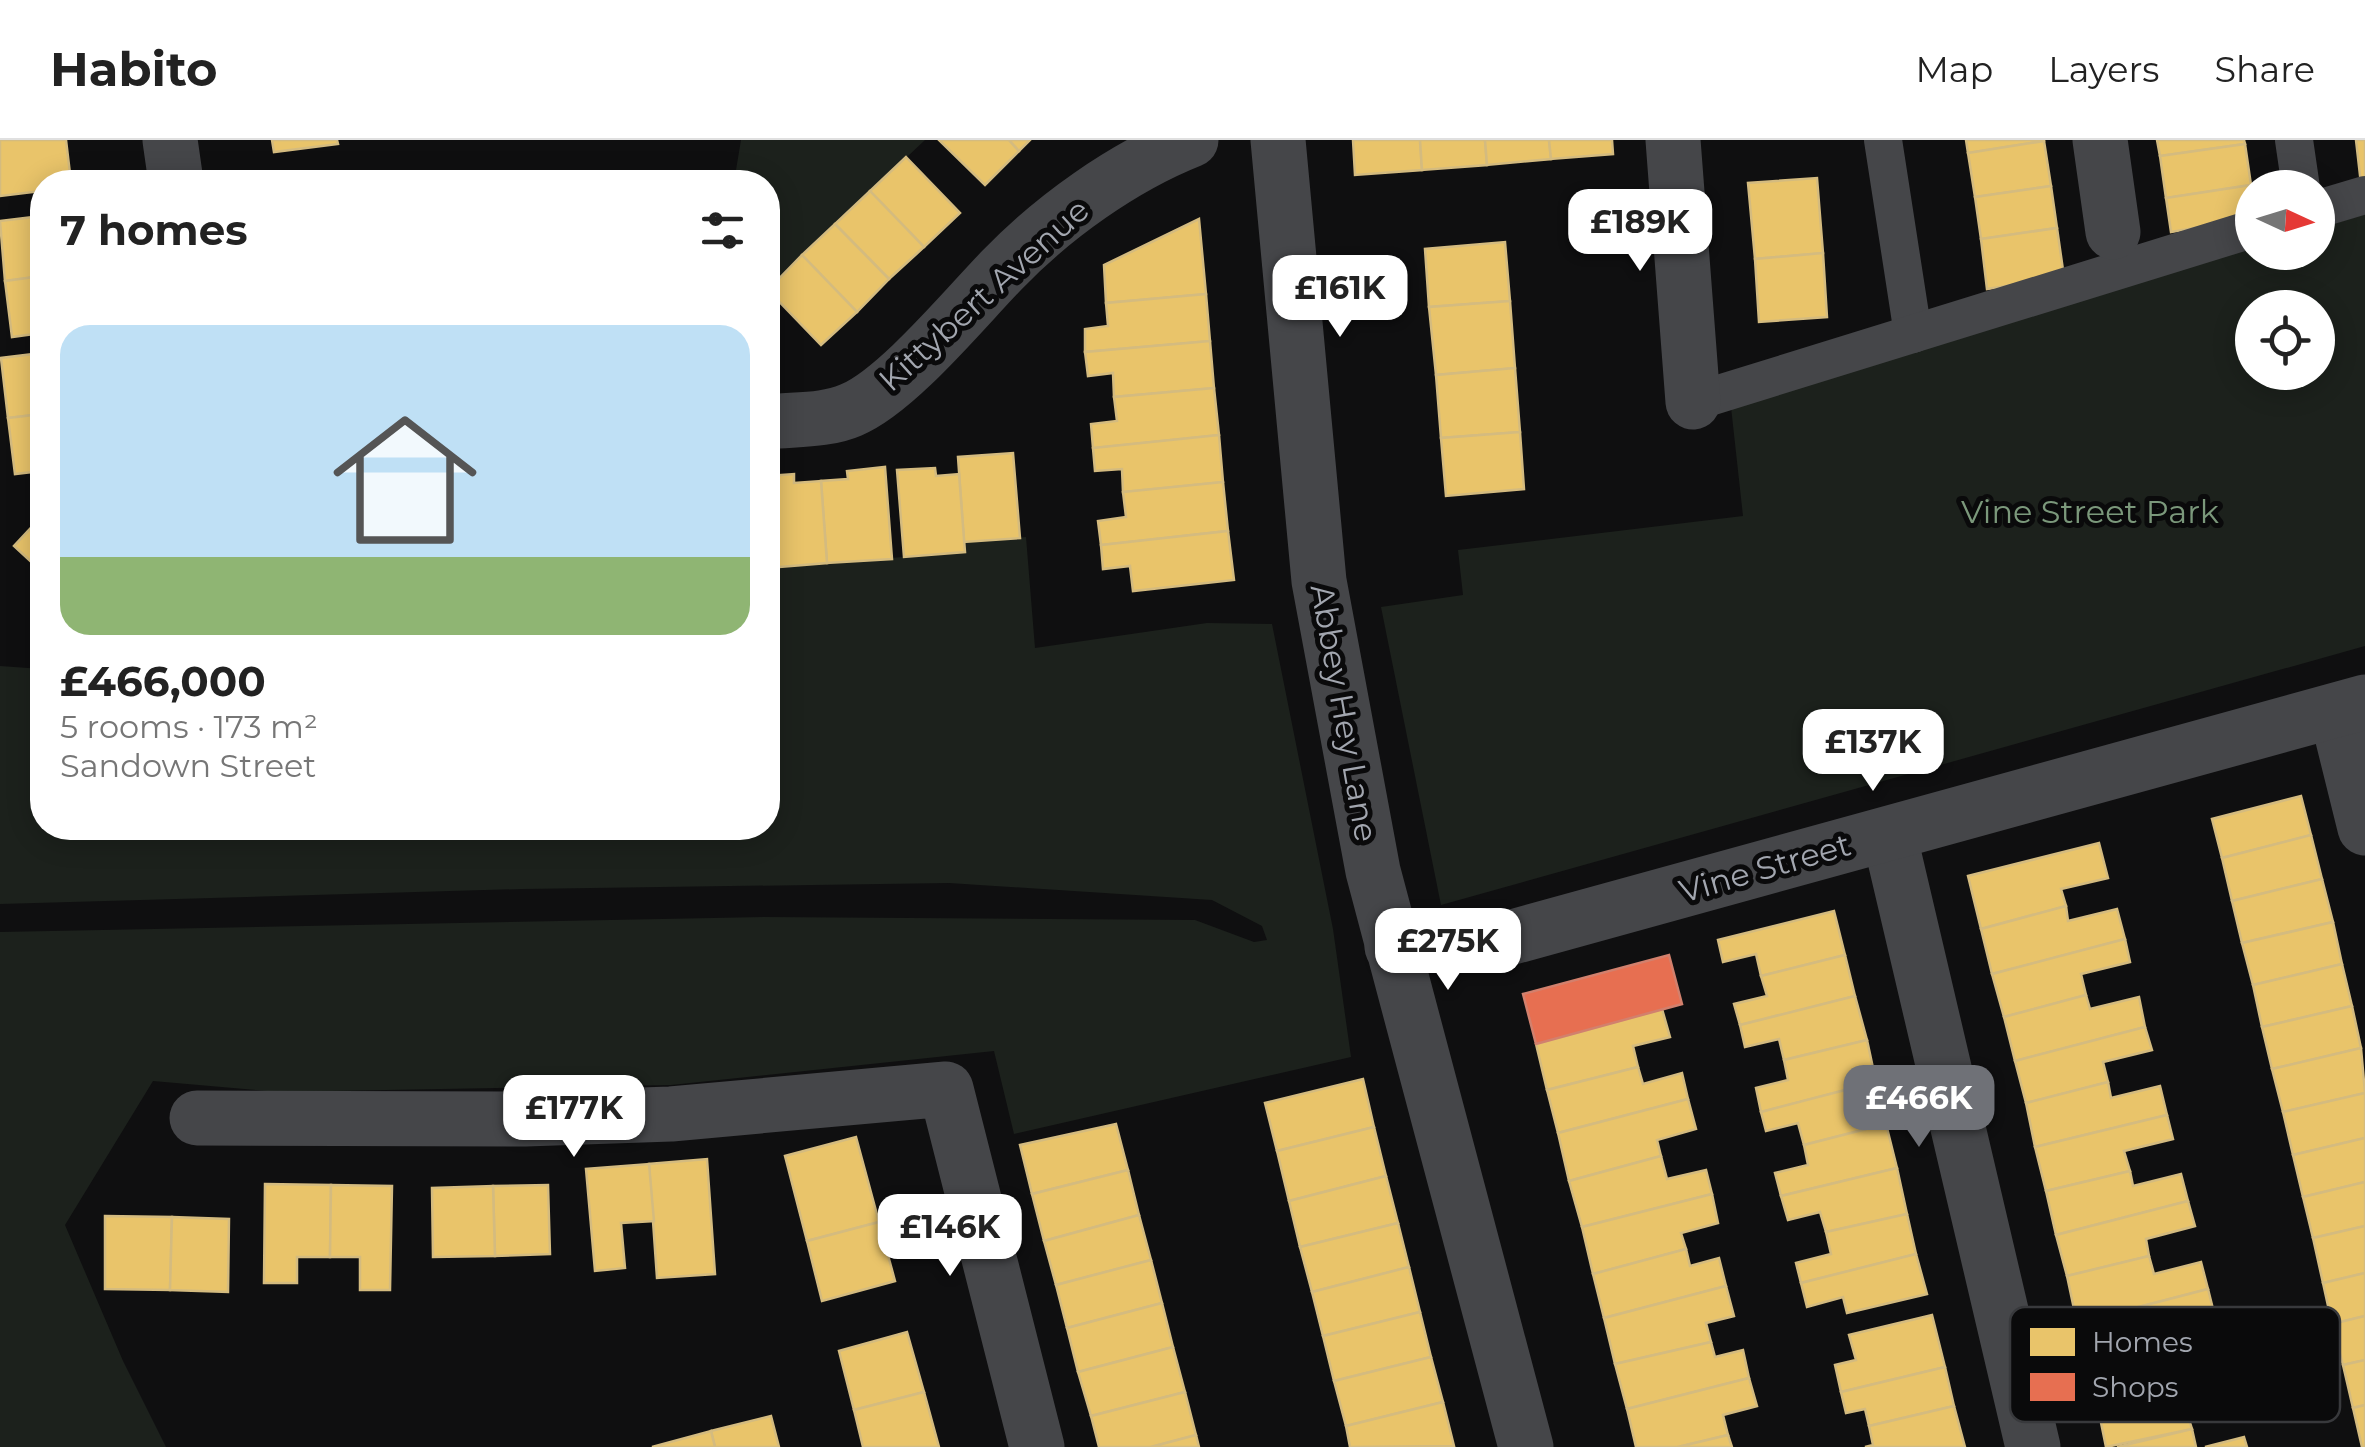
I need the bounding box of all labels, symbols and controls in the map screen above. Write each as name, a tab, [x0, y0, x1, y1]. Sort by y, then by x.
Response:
text: Habito	[50, 40, 217, 98]
text: Map	[1915, 48, 1993, 91]
text: Layers	[2048, 48, 2159, 91]
text: Share	[2214, 48, 2315, 91]
north arrow	[2235, 170, 2335, 270]
map controls	[2235, 170, 2335, 390]
pin: £189K	[1570, 189, 1710, 274]
street label: Kittybert Avenue	[871, 190, 1097, 399]
text: £189K	[1590, 202, 1690, 241]
icon: filters	[695, 203, 750, 258]
text: 7 homes	[60, 204, 248, 256]
pin: £161K	[1270, 255, 1410, 340]
text: £161K	[1295, 268, 1385, 307]
button: locate	[2235, 290, 2335, 390]
icon: home	[315, 390, 495, 570]
park label: Vine Street Park	[1961, 492, 2219, 531]
street label: Abbey Hey Lane	[1303, 581, 1386, 845]
text: £466,000	[60, 655, 266, 707]
text: 5 rooms · 173 m²	[60, 707, 318, 746]
pin: £137K	[1803, 709, 1943, 794]
text: £137K	[1825, 722, 1921, 761]
text: Sandown Street	[60, 746, 316, 785]
street label: Vine Street	[1675, 824, 1855, 911]
pin: £275K	[1378, 908, 1518, 993]
text: £275K	[1397, 921, 1499, 960]
pin: £466K	[1849, 1065, 1989, 1150]
pin: £177K	[504, 1075, 644, 1160]
text: £466K	[1865, 1078, 1973, 1117]
text: £177K	[525, 1088, 623, 1127]
pin: £146K	[880, 1194, 1020, 1279]
text: £146K	[900, 1207, 1000, 1246]
legend	[2010, 1307, 2340, 1422]
text: Homes	[2092, 1325, 2193, 1359]
text: Shops	[2092, 1370, 2178, 1404]

